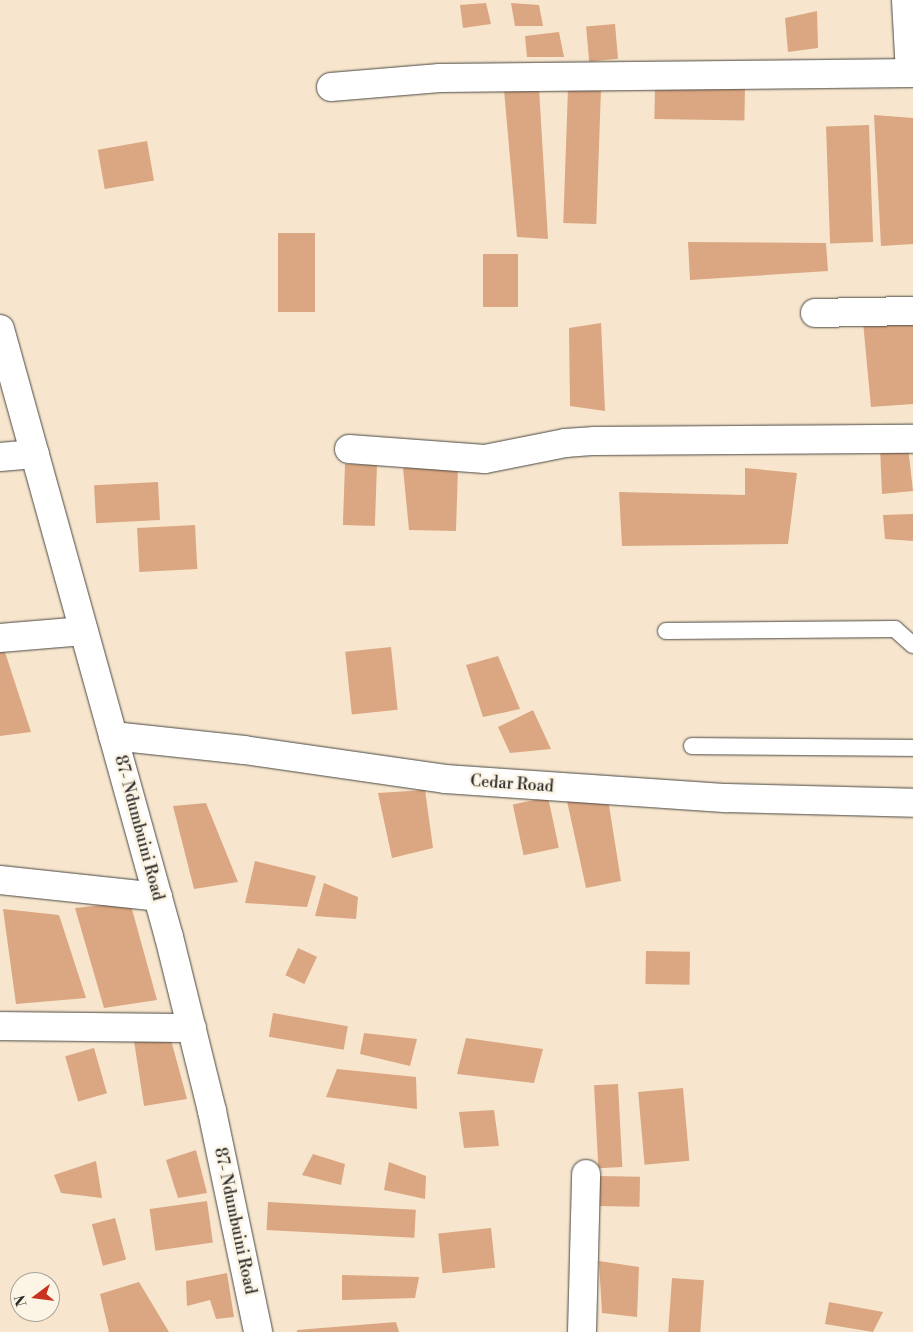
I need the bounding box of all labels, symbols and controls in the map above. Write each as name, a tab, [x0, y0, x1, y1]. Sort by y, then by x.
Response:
street label: 87- Ndumbuini Road	[110, 753, 168, 903]
street label: Cedar Road	[470, 772, 554, 796]
street label: 87- Ndumbuini Road	[210, 1146, 260, 1296]
north arrow	[10, 1272, 60, 1322]
text: N	[11, 1293, 32, 1308]

